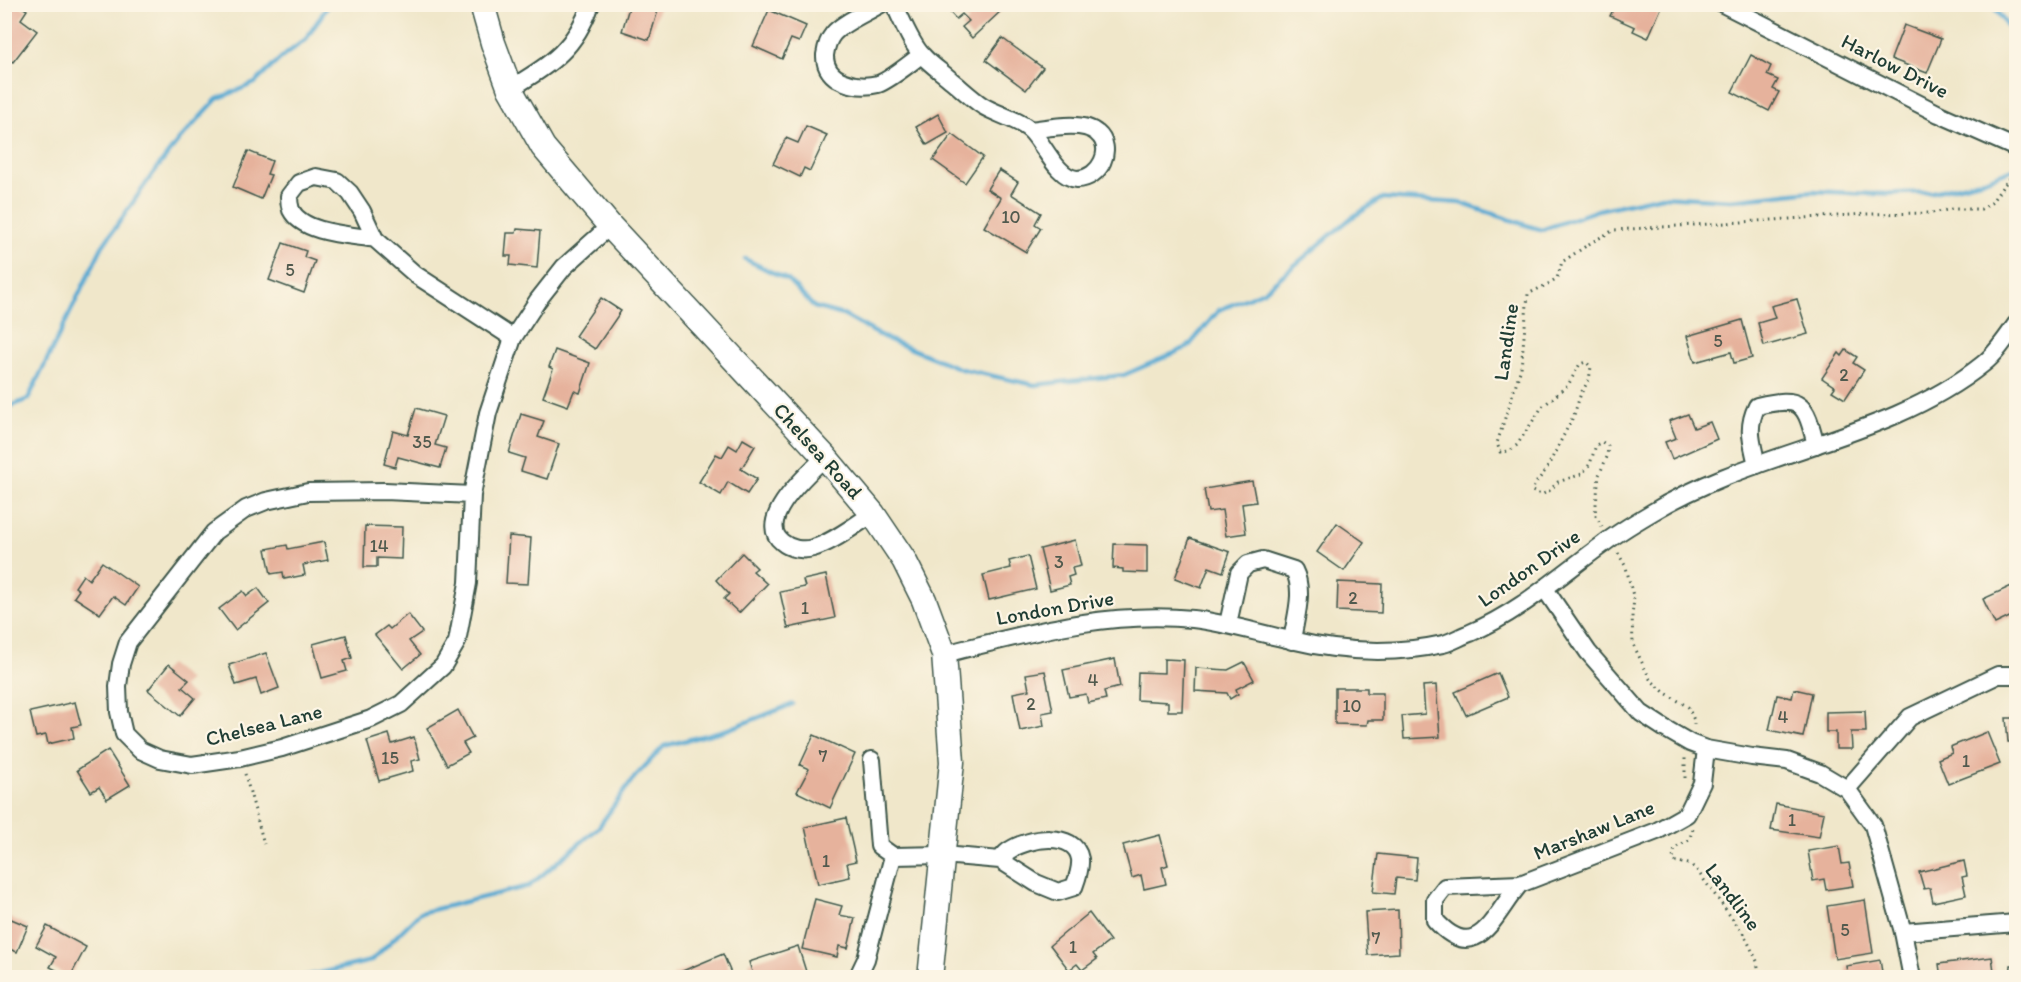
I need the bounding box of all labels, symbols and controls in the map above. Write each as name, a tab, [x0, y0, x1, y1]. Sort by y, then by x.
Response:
street label: Harlow Drive	[1838, 28, 1953, 103]
house number: 10	[1001, 206, 1021, 228]
house number: 5	[285, 259, 295, 281]
street label: Landline	[1488, 302, 1523, 382]
house number: 5	[1713, 330, 1723, 352]
house number: 2	[1839, 364, 1849, 386]
street label: Chelsea Road	[769, 397, 868, 504]
house number: 35	[412, 431, 432, 453]
street label: London Drive	[1473, 523, 1585, 612]
house number: 14	[369, 535, 389, 557]
house number: 3	[1054, 551, 1064, 573]
street label: London Drive	[994, 585, 1116, 630]
house number: 2	[1348, 587, 1358, 609]
house number: 1	[801, 597, 809, 619]
house number: 4	[1088, 669, 1099, 691]
house number: 2	[1026, 693, 1036, 715]
house number: 10	[1342, 695, 1362, 717]
street label: Chelsea Lane	[203, 698, 325, 751]
house number: 4	[1778, 706, 1789, 728]
house number: 7	[819, 745, 828, 767]
house number: 15	[381, 747, 399, 769]
house number: 1	[1962, 750, 1970, 772]
street label: Marshaw Lane	[1530, 794, 1658, 865]
house number: 1	[1788, 809, 1796, 831]
house number: 1	[822, 850, 830, 872]
street label: Landline	[1700, 858, 1767, 935]
house number: 5	[1840, 919, 1850, 941]
house number: 7	[1372, 927, 1381, 949]
house number: 1	[1069, 936, 1077, 958]

